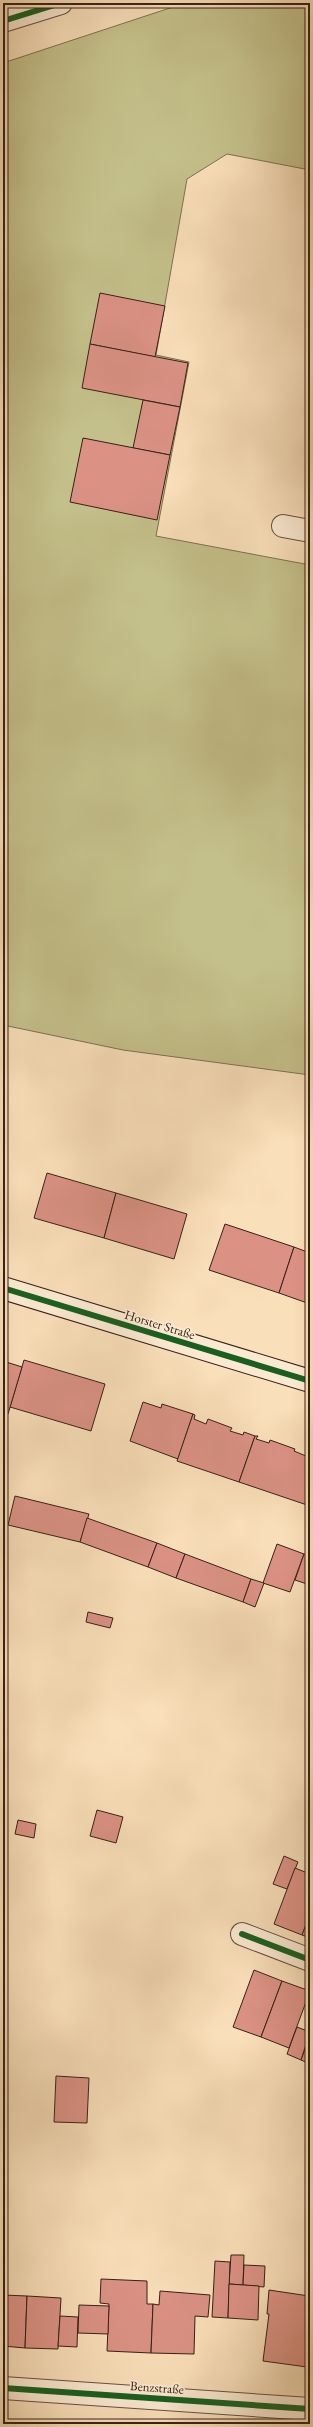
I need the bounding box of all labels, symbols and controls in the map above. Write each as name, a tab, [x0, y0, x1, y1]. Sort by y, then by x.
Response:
street label: Horster Straße	[123, 1306, 197, 1343]
street label: Benzstraße	[129, 2377, 184, 2398]

